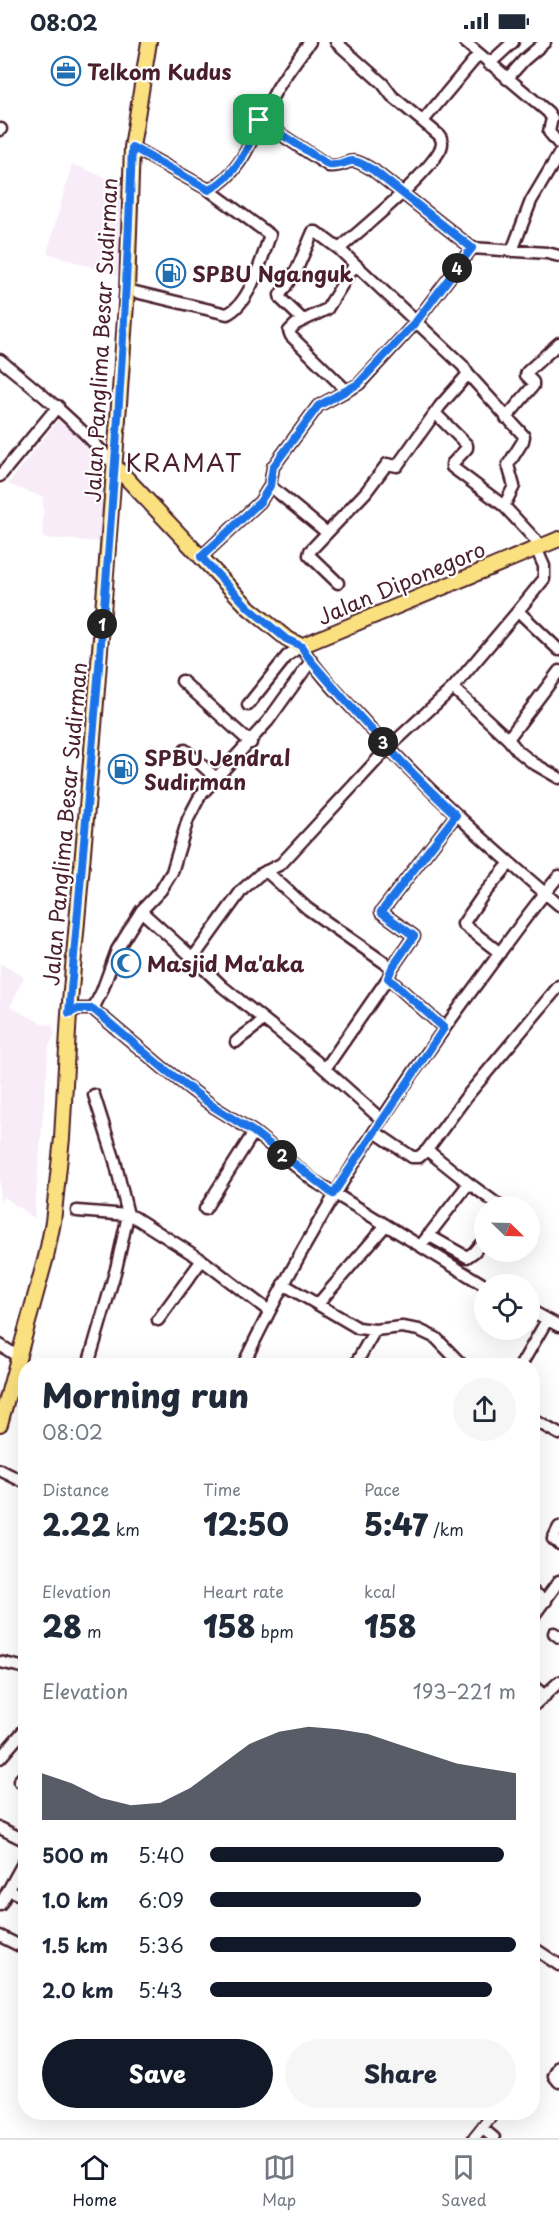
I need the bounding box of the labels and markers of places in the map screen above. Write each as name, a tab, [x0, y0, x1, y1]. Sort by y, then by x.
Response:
office icon: Telkom Kudus	[50, 55, 82, 87]
place label: Telkom Kudus	[87, 55, 232, 87]
pin	[233, 94, 284, 145]
pin: 4	[442, 253, 472, 283]
fuel station icon: SPBU Nganguk	[155, 257, 187, 289]
place label: SPBU Nganguk	[192, 257, 354, 289]
pin: 1	[87, 609, 117, 639]
pin: 3	[368, 727, 398, 757]
place label: SPBU Jendral Sudirman	[144, 741, 290, 797]
fuel station icon: SPBU Jendral Sudirman	[107, 753, 139, 785]
mosque icon: Masjid Ma'aka	[110, 947, 142, 979]
place label: Masjid Ma'aka	[147, 947, 305, 979]
pin: 2	[267, 1140, 297, 1170]

